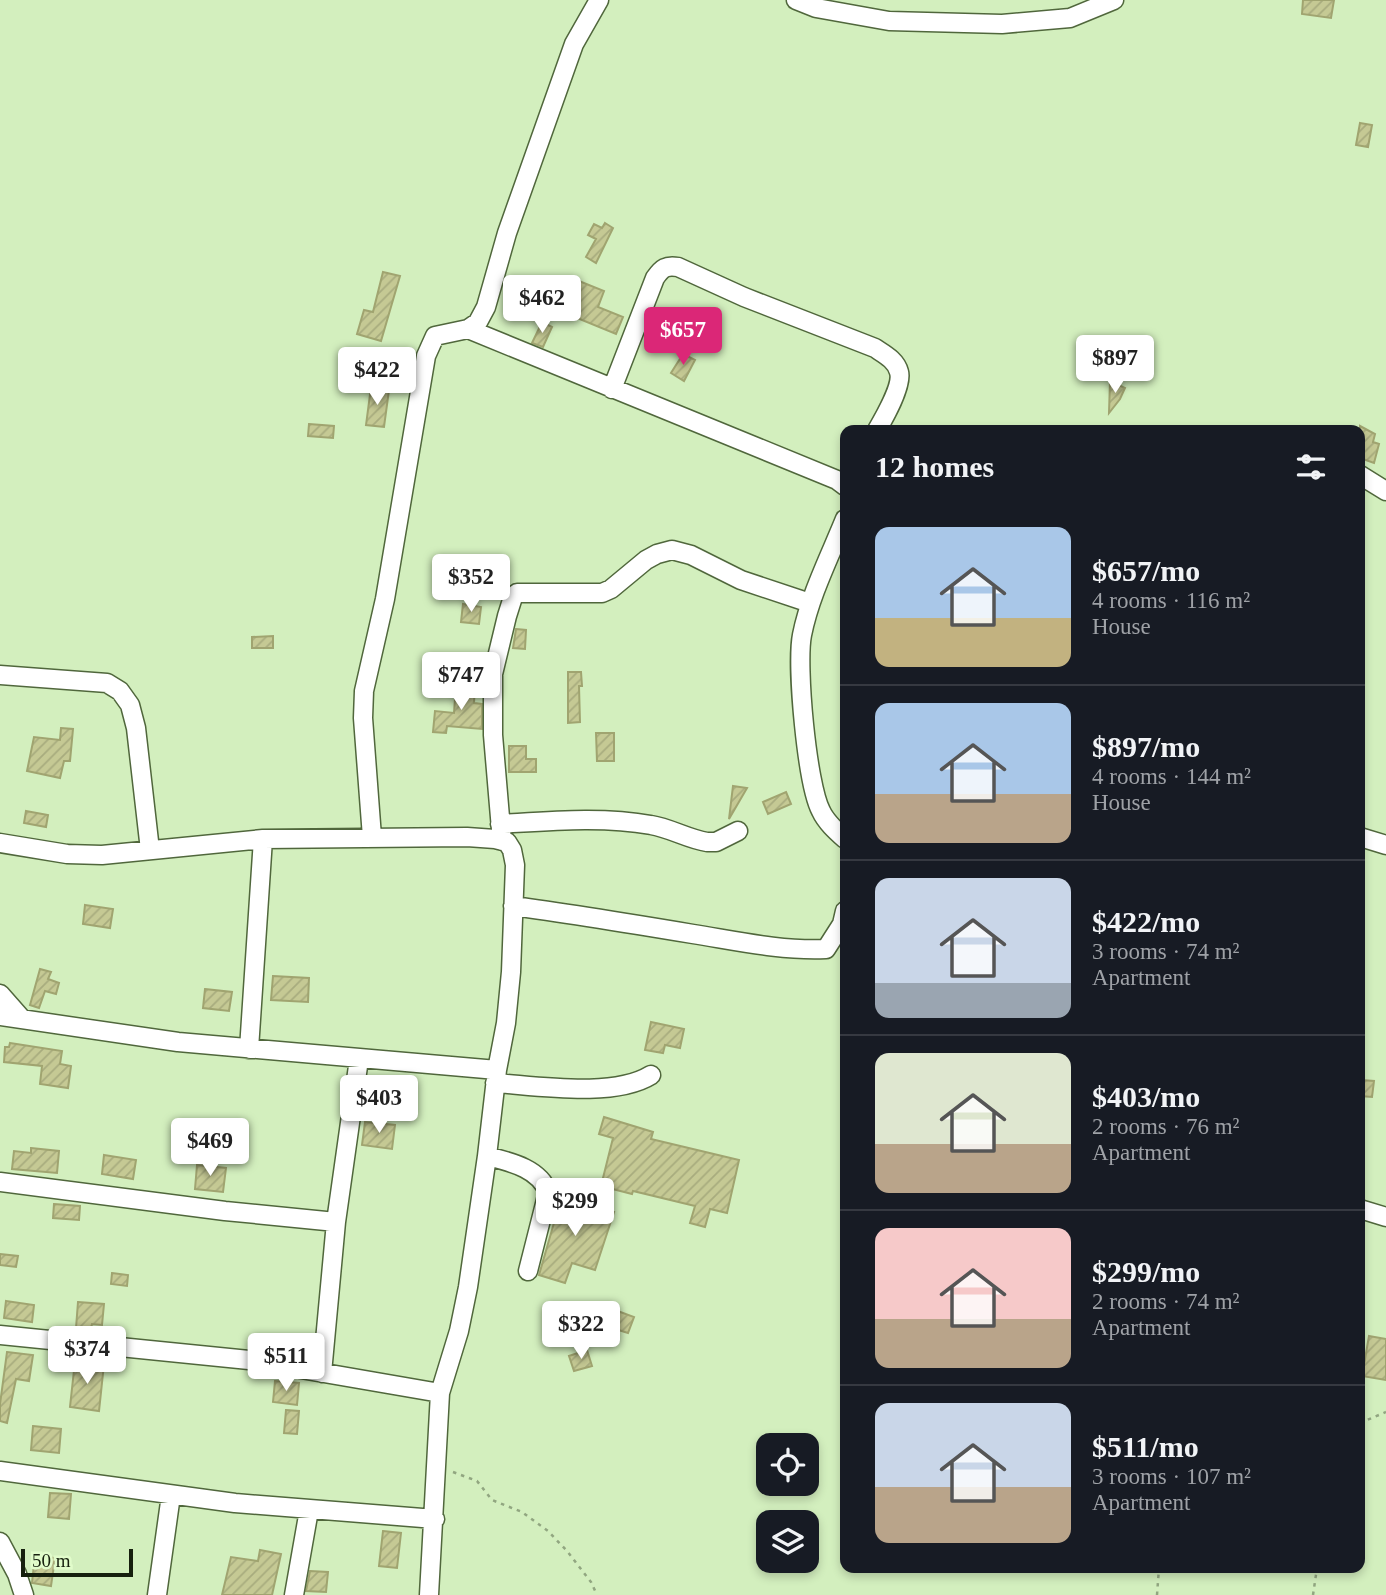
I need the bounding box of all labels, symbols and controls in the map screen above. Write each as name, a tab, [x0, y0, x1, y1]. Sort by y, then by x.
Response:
pin: $462	[501, 276, 583, 335]
text: $462	[519, 285, 565, 310]
pin: $657	[642, 308, 724, 367]
text: $657	[660, 317, 706, 342]
pin: $897	[1074, 336, 1156, 395]
text: $897	[1092, 345, 1138, 370]
pin: $422	[336, 348, 418, 407]
text: $422	[354, 357, 400, 382]
icon: filters	[1292, 448, 1330, 486]
text: 12 homes	[875, 450, 994, 483]
pin: $352	[430, 554, 512, 614]
text: $657/mo	[1092, 554, 1200, 587]
icon: home	[931, 555, 1015, 639]
text: $352	[448, 564, 494, 589]
text: 4 rooms · 116 m²	[1092, 588, 1250, 613]
text: House	[1092, 614, 1151, 639]
pin: $747	[420, 652, 502, 712]
text: $747	[438, 662, 484, 687]
text: $897/mo	[1092, 730, 1200, 763]
icon: home	[931, 731, 1015, 815]
text: 4 rooms · 144 m²	[1092, 764, 1251, 789]
text: House	[1092, 790, 1151, 815]
text: $422/mo	[1092, 905, 1200, 938]
icon: home	[931, 906, 1015, 990]
text: 3 rooms · 74 m²	[1092, 939, 1239, 964]
text: Apartment	[1092, 965, 1190, 990]
pin: $403	[338, 1076, 420, 1135]
text: $403/mo	[1092, 1080, 1200, 1113]
icon: home	[931, 1081, 1015, 1165]
text: $403	[356, 1085, 402, 1110]
text: 2 rooms · 76 m²	[1092, 1114, 1239, 1139]
pin: $469	[169, 1118, 251, 1178]
text: $469	[187, 1128, 233, 1153]
text: Apartment	[1092, 1140, 1190, 1165]
pin: $299	[534, 1178, 616, 1238]
text: $299	[552, 1188, 598, 1213]
text: $299/mo	[1092, 1255, 1200, 1288]
icon: home	[931, 1256, 1015, 1340]
text: 2 rooms · 74 m²	[1092, 1289, 1239, 1314]
pin: $322	[540, 1302, 622, 1361]
text: $322	[558, 1311, 604, 1336]
text: Apartment	[1092, 1315, 1190, 1340]
pin: $374	[46, 1326, 128, 1386]
pin: $511	[245, 1334, 327, 1393]
text: $374	[64, 1336, 110, 1361]
text: $511	[264, 1343, 308, 1368]
text: $511/mo	[1092, 1430, 1199, 1463]
icon: home	[931, 1431, 1015, 1515]
map controls	[756, 1433, 819, 1573]
button: locate	[756, 1433, 819, 1496]
text: 3 rooms · 107 m²	[1092, 1464, 1251, 1489]
text: Apartment	[1092, 1490, 1190, 1515]
button: layers	[756, 1510, 819, 1573]
scale bar	[21, 1546, 133, 1578]
text: 50 m	[32, 1550, 71, 1571]

